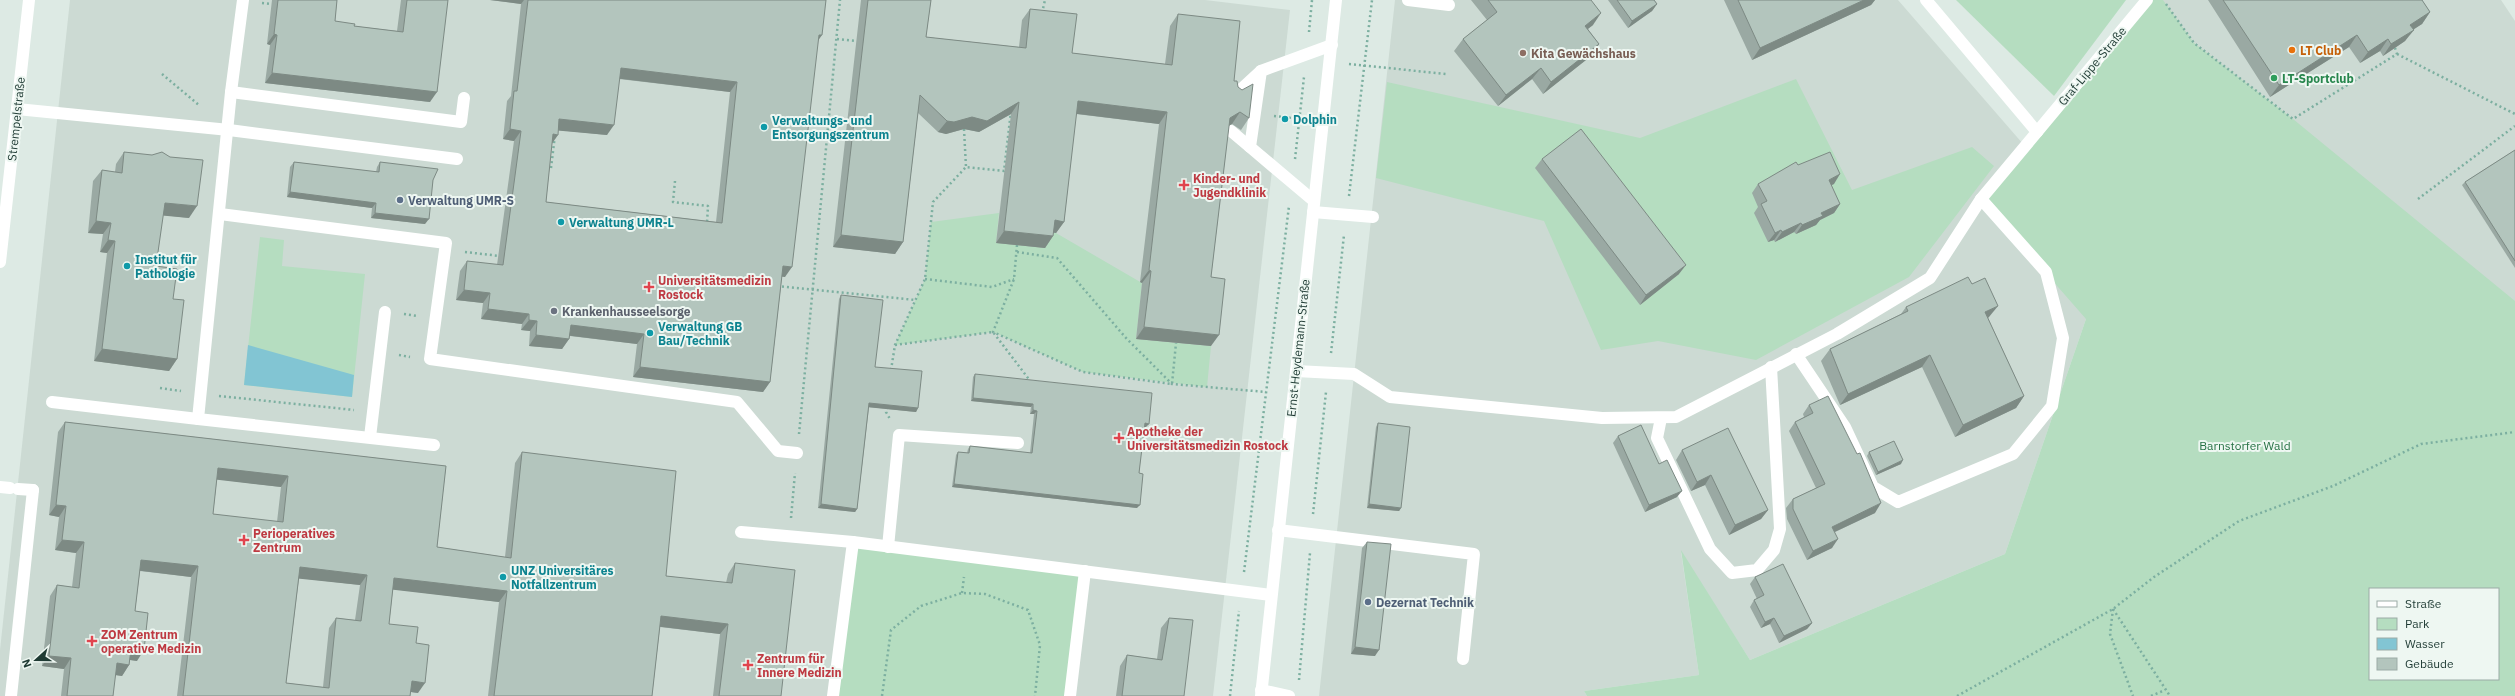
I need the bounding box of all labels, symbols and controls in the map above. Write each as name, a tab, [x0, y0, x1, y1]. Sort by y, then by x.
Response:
street label: Graf-Lippe-Straße	[2055, 23, 2130, 108]
place label: LT Club	[2300, 43, 2341, 58]
marker: LT Club	[2287, 45, 2297, 55]
place label: Kita Gewächshaus	[1531, 46, 1636, 61]
marker: Kita Gewächshaus	[1518, 48, 1528, 58]
place label: LT-Sportclub	[2282, 71, 2354, 86]
marker: LT-Sportclub	[2269, 73, 2279, 83]
street label: Strempelstraße	[4, 76, 28, 162]
place label: Dolphin	[1293, 112, 1337, 127]
place label: Verwaltungs- und Entsorgungszentrum	[772, 113, 889, 142]
marker: Dolphin	[1280, 114, 1290, 124]
marker: Verwaltungs- und Entsorgungszentrum	[759, 122, 769, 132]
place label: Kinder- und Jugendklinik	[1193, 171, 1266, 200]
marker: Kinder- und Jugendklinik	[1178, 179, 1190, 191]
place label: Verwaltung UMR-S	[408, 193, 514, 208]
marker: Verwaltung UMR-S	[395, 195, 405, 205]
place label: Verwaltung UMR-L	[569, 215, 674, 230]
marker: Verwaltung UMR-L	[556, 217, 566, 227]
place label: Institut für Pathologie	[135, 252, 197, 281]
marker: Institut für Pathologie	[122, 261, 132, 271]
place label: Universitätsmedizin Rostock	[658, 273, 771, 302]
street label: Ernst-Heydemann-Straße	[1283, 278, 1313, 418]
marker: Universitätsmedizin Rostock	[643, 281, 655, 293]
place label: Krankenhausseelsorge	[562, 304, 691, 319]
marker: Krankenhausseelsorge	[549, 306, 559, 316]
place label: Verwaltung GB Bau/Technik	[658, 319, 742, 348]
marker: Verwaltung GB Bau/Technik	[645, 328, 655, 338]
place label: Apotheke der Universitätsmedizin Rostock	[1127, 424, 1288, 453]
marker: Apotheke der Universitätsmedizin Rostock	[1114, 433, 1124, 443]
park label: Barnstorfer Wald	[2199, 438, 2291, 453]
place label: Perioperatives Zentrum	[253, 526, 335, 555]
marker: Perioperatives Zentrum	[238, 534, 250, 546]
place label: UNZ Universitäres Notfallzentrum	[511, 563, 613, 592]
marker: UNZ Universitäres Notfallzentrum	[498, 572, 508, 582]
legend	[2369, 588, 2499, 680]
place label: Dezernat Technik	[1376, 595, 1474, 610]
text: Straße	[2405, 596, 2442, 611]
marker: Dezernat Technik	[1363, 597, 1373, 607]
text: Park	[2405, 616, 2430, 631]
place label: ZOM Zentrum operative Medizin	[101, 627, 201, 656]
marker: ZOM Zentrum operative Medizin	[86, 635, 98, 647]
text: Wasser	[2405, 636, 2445, 651]
north arrow	[16, 640, 56, 680]
place label: Zentrum für Innere Medizin	[757, 651, 842, 680]
text: Gebäude	[2405, 656, 2454, 671]
text: N	[19, 657, 35, 670]
marker: Zentrum für Innere Medizin	[742, 659, 754, 671]

